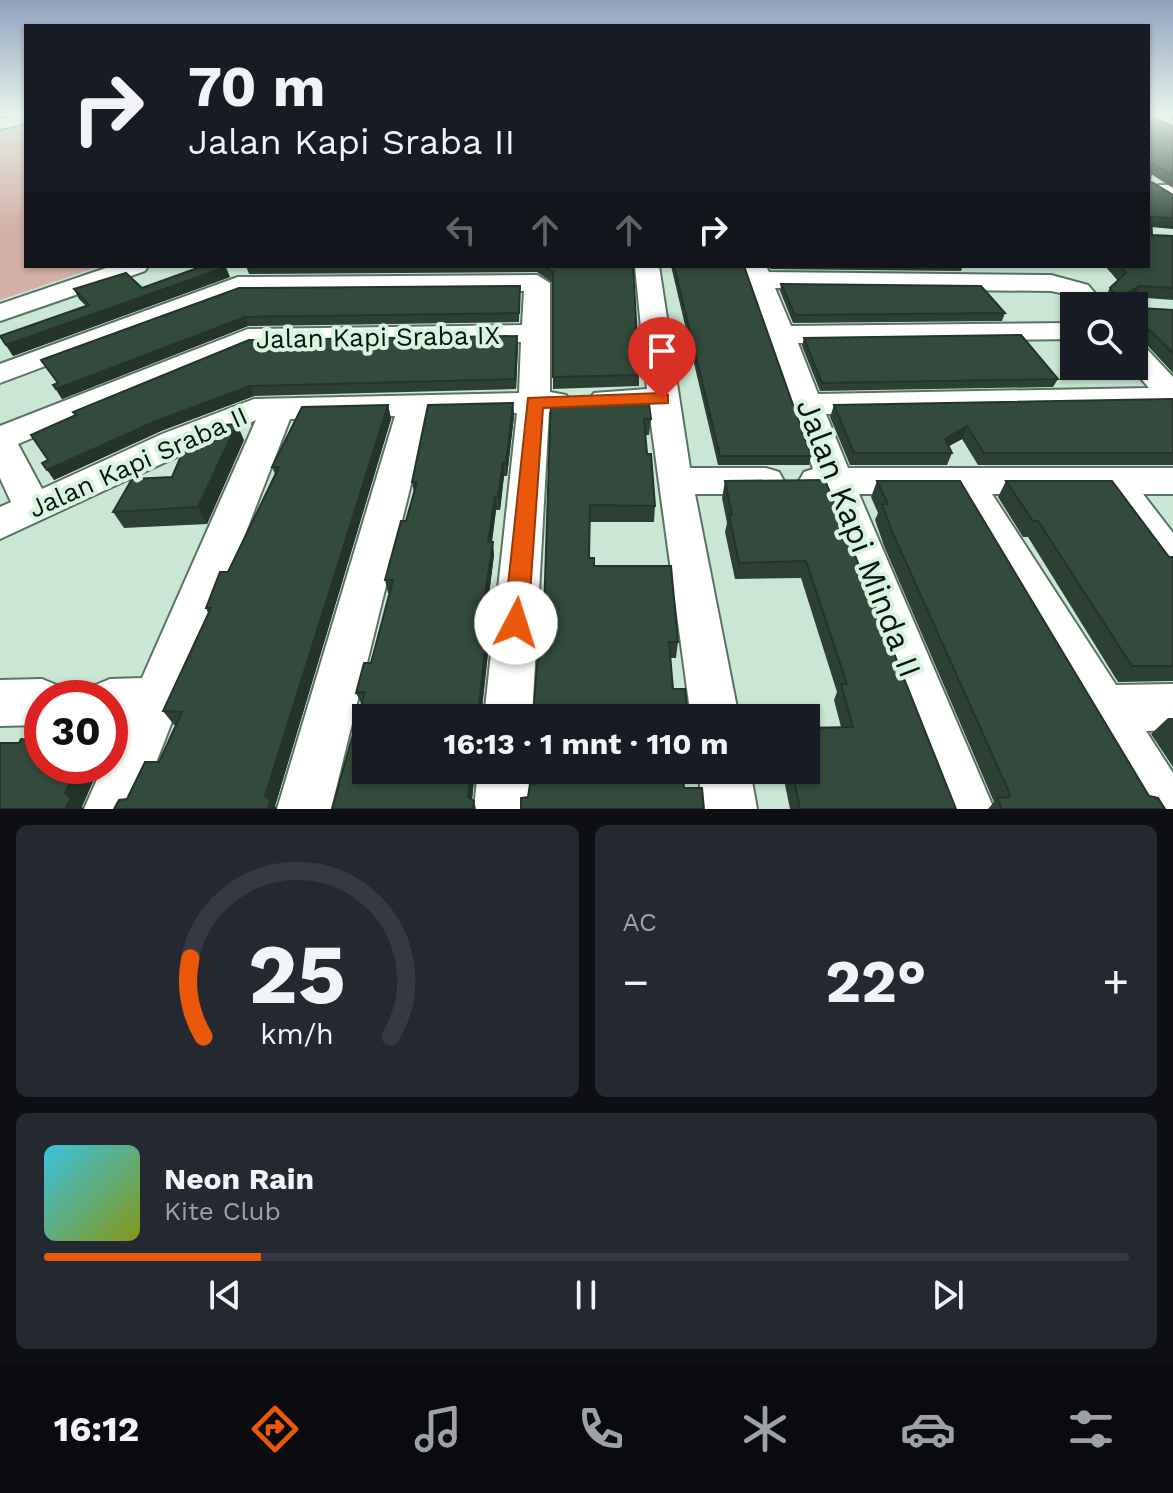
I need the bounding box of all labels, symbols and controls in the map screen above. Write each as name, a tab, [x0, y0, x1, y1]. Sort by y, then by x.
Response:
text: 70 m	[188, 54, 325, 120]
icon: right	[56, 56, 160, 160]
text: Jalan Kapi Sraba II	[188, 121, 515, 163]
icon: left	[439, 208, 483, 252]
icon: ahead	[523, 208, 567, 252]
icon: ahead	[607, 208, 651, 252]
icon: right	[691, 208, 735, 252]
map controls	[1060, 292, 1148, 380]
button: search	[1060, 292, 1148, 380]
pin	[628, 317, 696, 399]
street label: Jalan Kapi Sraba IX	[256, 320, 500, 354]
icon: arrive	[640, 329, 684, 373]
street label: Jalan Kapi Minda II	[788, 393, 930, 683]
street label: Jalan Kapi Sraba II	[24, 400, 252, 524]
position arrow	[474, 581, 558, 665]
speed limit sign: 30	[24, 680, 128, 784]
text: 16:13 · 1 mnt · 110 m	[444, 726, 728, 761]
text: AC	[623, 907, 657, 937]
text: 25	[248, 926, 346, 1023]
text: 22°	[825, 946, 926, 1017]
text: −	[623, 956, 649, 1008]
text: +	[1102, 956, 1129, 1008]
text: km/h	[260, 1017, 334, 1051]
text: Neon Rain	[164, 1161, 314, 1196]
text: Kite Club	[164, 1196, 281, 1226]
icon: previous	[203, 1273, 247, 1317]
icon: pause	[564, 1273, 608, 1317]
icon: next	[926, 1273, 970, 1317]
icon: directions	[247, 1401, 303, 1457]
icon: music	[410, 1401, 466, 1457]
icon: phone	[573, 1401, 629, 1457]
icon: climate	[737, 1401, 793, 1457]
icon: car	[900, 1401, 956, 1457]
icon: filters	[1063, 1401, 1119, 1457]
text: 16:12	[54, 1408, 139, 1450]

